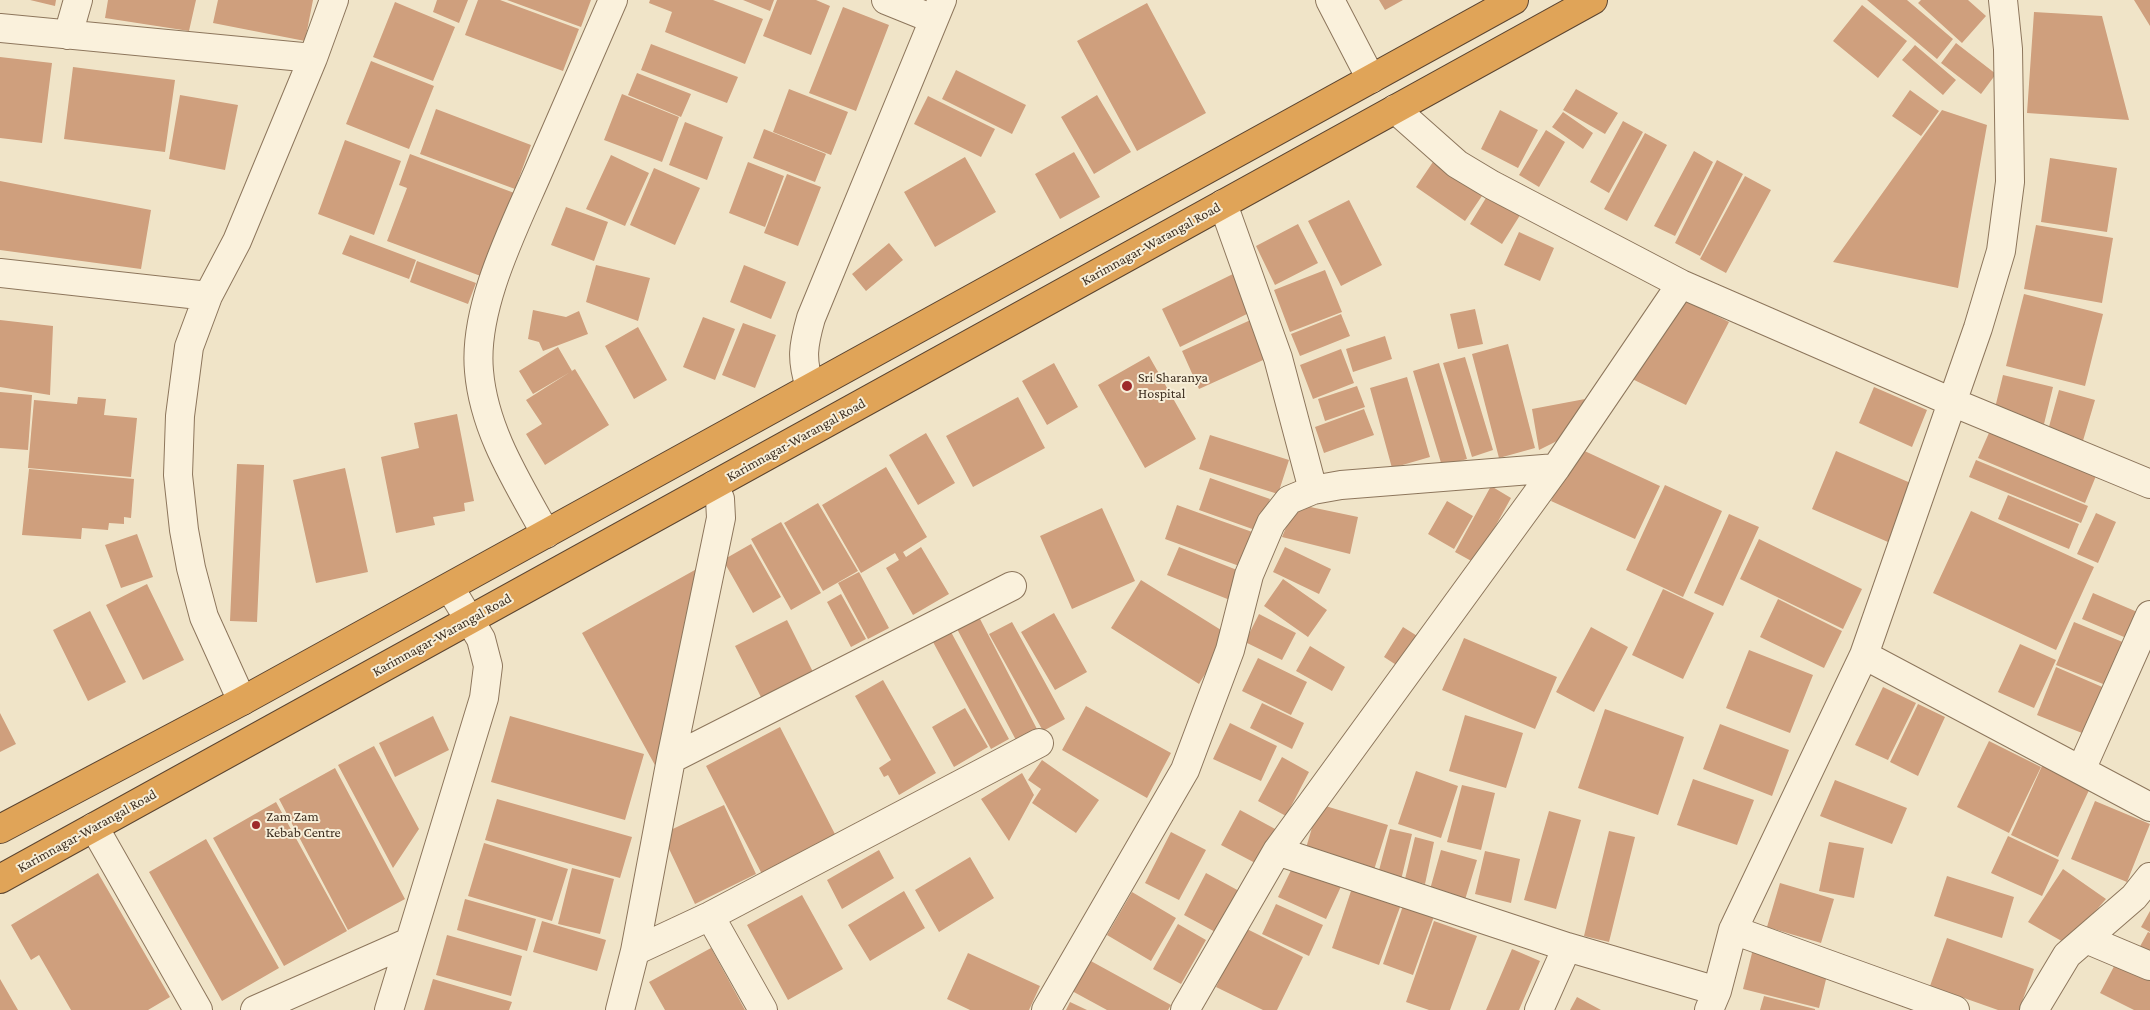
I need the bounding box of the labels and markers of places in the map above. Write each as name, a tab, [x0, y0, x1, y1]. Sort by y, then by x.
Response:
place label: Sri Sharanya Hospital	[1138, 370, 1208, 402]
marker: Sri Sharanya Hospital	[1120, 379, 1134, 393]
place label: Zam Zam Kebab Centre	[266, 809, 341, 842]
marker: Zam Zam Kebab Centre	[250, 819, 262, 831]

